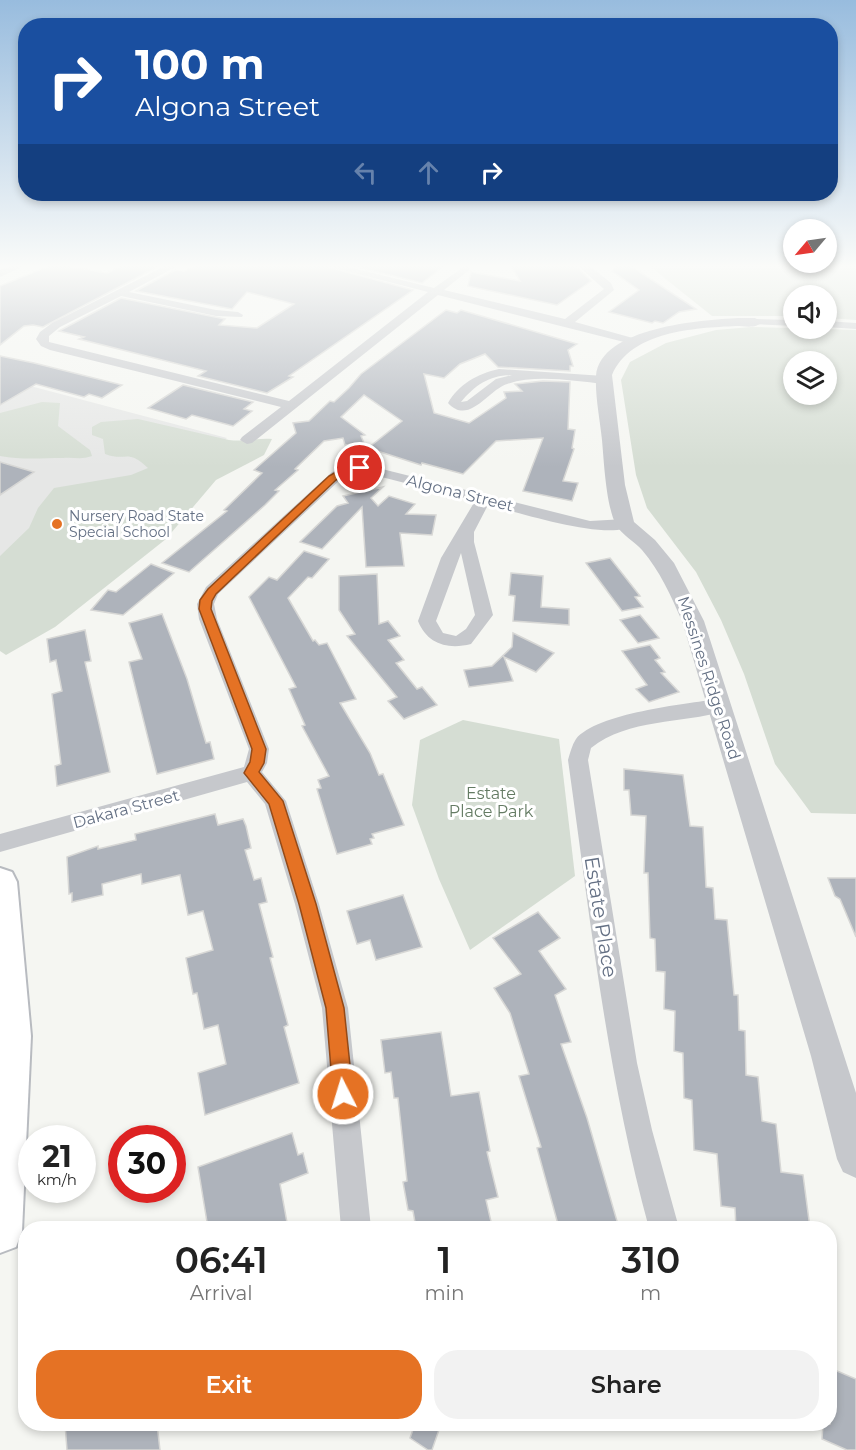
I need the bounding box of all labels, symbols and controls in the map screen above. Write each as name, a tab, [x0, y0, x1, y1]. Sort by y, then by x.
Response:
text: 100 m	[135, 38, 264, 90]
icon: right	[36, 42, 114, 120]
text: Algona Street	[135, 90, 320, 123]
icon: left	[349, 156, 382, 189]
icon: ahead	[412, 156, 445, 189]
icon: right	[475, 156, 508, 189]
north arrow	[783, 219, 837, 273]
map controls	[783, 219, 837, 405]
button: sound	[783, 285, 837, 339]
button: layers	[783, 351, 837, 405]
pin	[334, 442, 385, 493]
icon: arrive	[343, 451, 376, 484]
street label: Algona Street	[405, 471, 516, 516]
place label: Nursery Road State Special School	[69, 507, 204, 541]
marker: Nursery Road State Special School	[50, 517, 64, 531]
street label: Messines Ridge Road	[674, 594, 744, 762]
park label: Estate Place Park	[449, 784, 534, 821]
street label: Dakara Street	[71, 786, 182, 832]
street label: Estate Place	[580, 855, 622, 979]
position arrow	[311, 1062, 375, 1126]
speed limit sign: 30	[108, 1125, 186, 1203]
text: 21	[42, 1138, 72, 1175]
text: km/h	[37, 1170, 77, 1189]
text: 06:41	[175, 1238, 268, 1282]
text: 1	[438, 1238, 451, 1282]
text: 310	[621, 1238, 680, 1282]
text: Arrival	[190, 1281, 253, 1305]
text: min	[424, 1281, 465, 1305]
text: m	[640, 1281, 661, 1305]
button: Exit	[36, 1350, 422, 1419]
button: Share	[434, 1350, 819, 1419]

